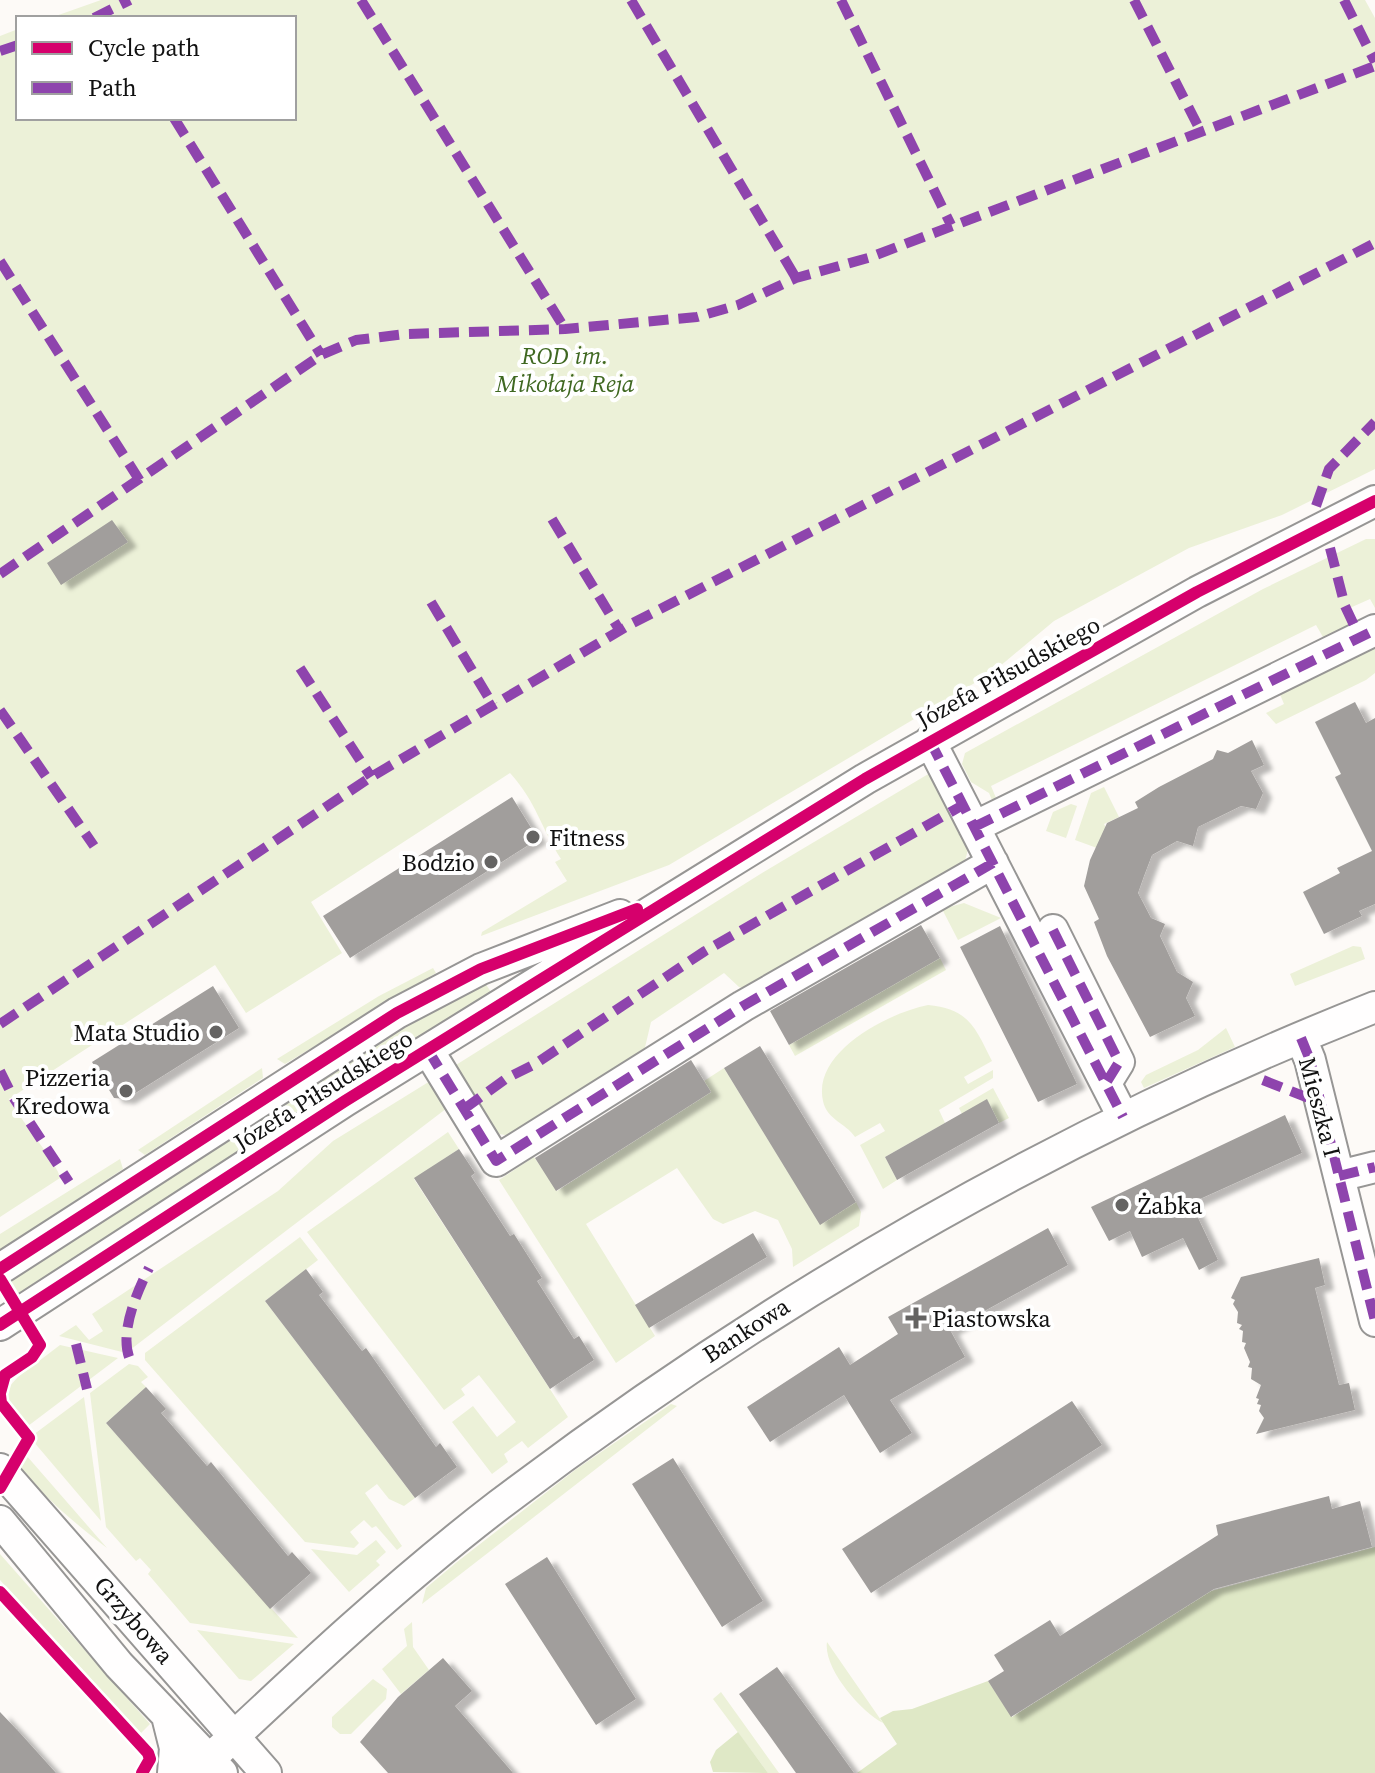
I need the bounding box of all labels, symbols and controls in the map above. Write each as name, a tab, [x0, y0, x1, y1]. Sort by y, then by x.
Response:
legend	[16, 16, 296, 120]
text: Cycle path	[88, 31, 200, 64]
text: Path	[88, 71, 137, 104]
park label: ROD im. Mikołaja Reja	[495, 339, 635, 400]
street label: Józefa Piłsudskiego	[909, 608, 1106, 737]
place label: Fitness	[549, 821, 625, 854]
marker: Fitness	[524, 828, 542, 846]
place label: Bodzio	[402, 846, 475, 879]
marker: Bodzio	[482, 853, 500, 871]
place label: Mata Studio	[73, 1016, 200, 1049]
street label: Józefa Piłsudskiego	[226, 1022, 419, 1159]
marker: Mata Studio	[207, 1023, 225, 1041]
street label: Mieszka I	[1291, 1053, 1349, 1161]
place label: Pizzeria Kredowa	[15, 1061, 111, 1122]
marker: Pizzeria Kredowa	[117, 1082, 135, 1100]
place label: Żabka	[1138, 1189, 1203, 1222]
marker: Żabka	[1113, 1196, 1131, 1214]
street label: Bankowa	[696, 1289, 797, 1370]
place label: Piastowska	[932, 1302, 1052, 1335]
marker: Piastowska	[907, 1309, 925, 1327]
street label: Grzybowa	[87, 1569, 182, 1672]

